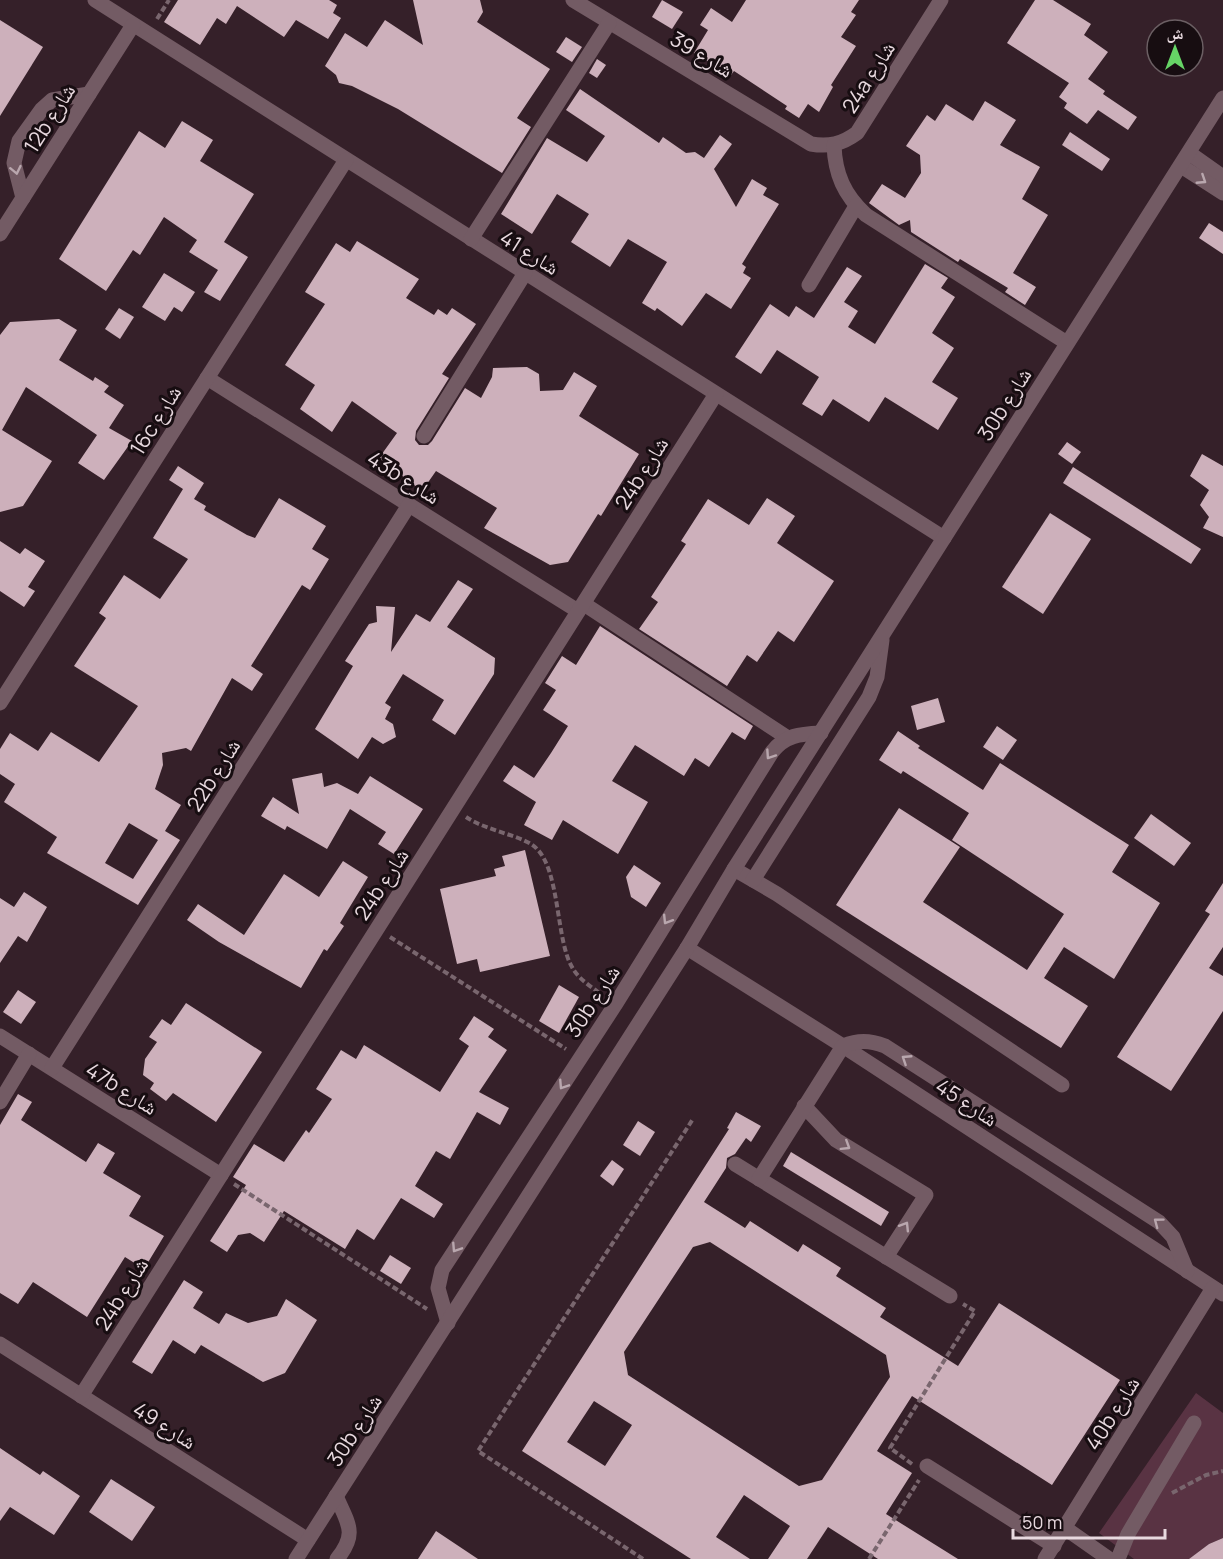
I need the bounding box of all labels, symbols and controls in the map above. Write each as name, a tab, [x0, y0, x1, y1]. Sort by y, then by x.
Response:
north arrow	[1145, 18, 1205, 78]
text: ش	[1167, 22, 1184, 44]
street label: شارع 39	[665, 24, 739, 84]
street label: 24a شارع	[835, 36, 901, 118]
street label: 12b شارع	[17, 78, 81, 158]
one-way arrow	[9, 165, 22, 175]
one-way arrow	[1196, 172, 1206, 184]
street label: شارع 41	[495, 223, 565, 281]
street label: 30b شارع	[971, 362, 1037, 446]
street label: 16c شارع	[123, 380, 187, 460]
street label: 24b شارع	[608, 431, 674, 515]
street label: 43b شارع	[362, 444, 446, 510]
street label: 22b شارع	[180, 733, 246, 817]
one-way arrow	[766, 749, 778, 759]
street label: 24b شارع	[347, 843, 415, 925]
one-way arrow	[664, 914, 675, 925]
street label: 30b شارع	[558, 959, 626, 1043]
street label: 47b شارع	[81, 1055, 163, 1121]
one-way arrow	[902, 1055, 912, 1067]
street label: شارع 45	[931, 1072, 1003, 1132]
one-way arrow	[558, 1079, 570, 1089]
one-way arrow	[840, 1138, 850, 1150]
one-way arrow	[1154, 1218, 1165, 1229]
one-way arrow	[898, 1221, 909, 1232]
one-way arrow	[452, 1241, 463, 1252]
street label: 24b شارع	[88, 1252, 154, 1336]
street label: 40b شارع	[1078, 1371, 1146, 1455]
street label: 30b شارع	[320, 1388, 388, 1472]
street label: شارع 49	[128, 1395, 202, 1455]
scale bar	[1013, 1502, 1164, 1540]
text: 50 m	[1022, 1510, 1062, 1534]

